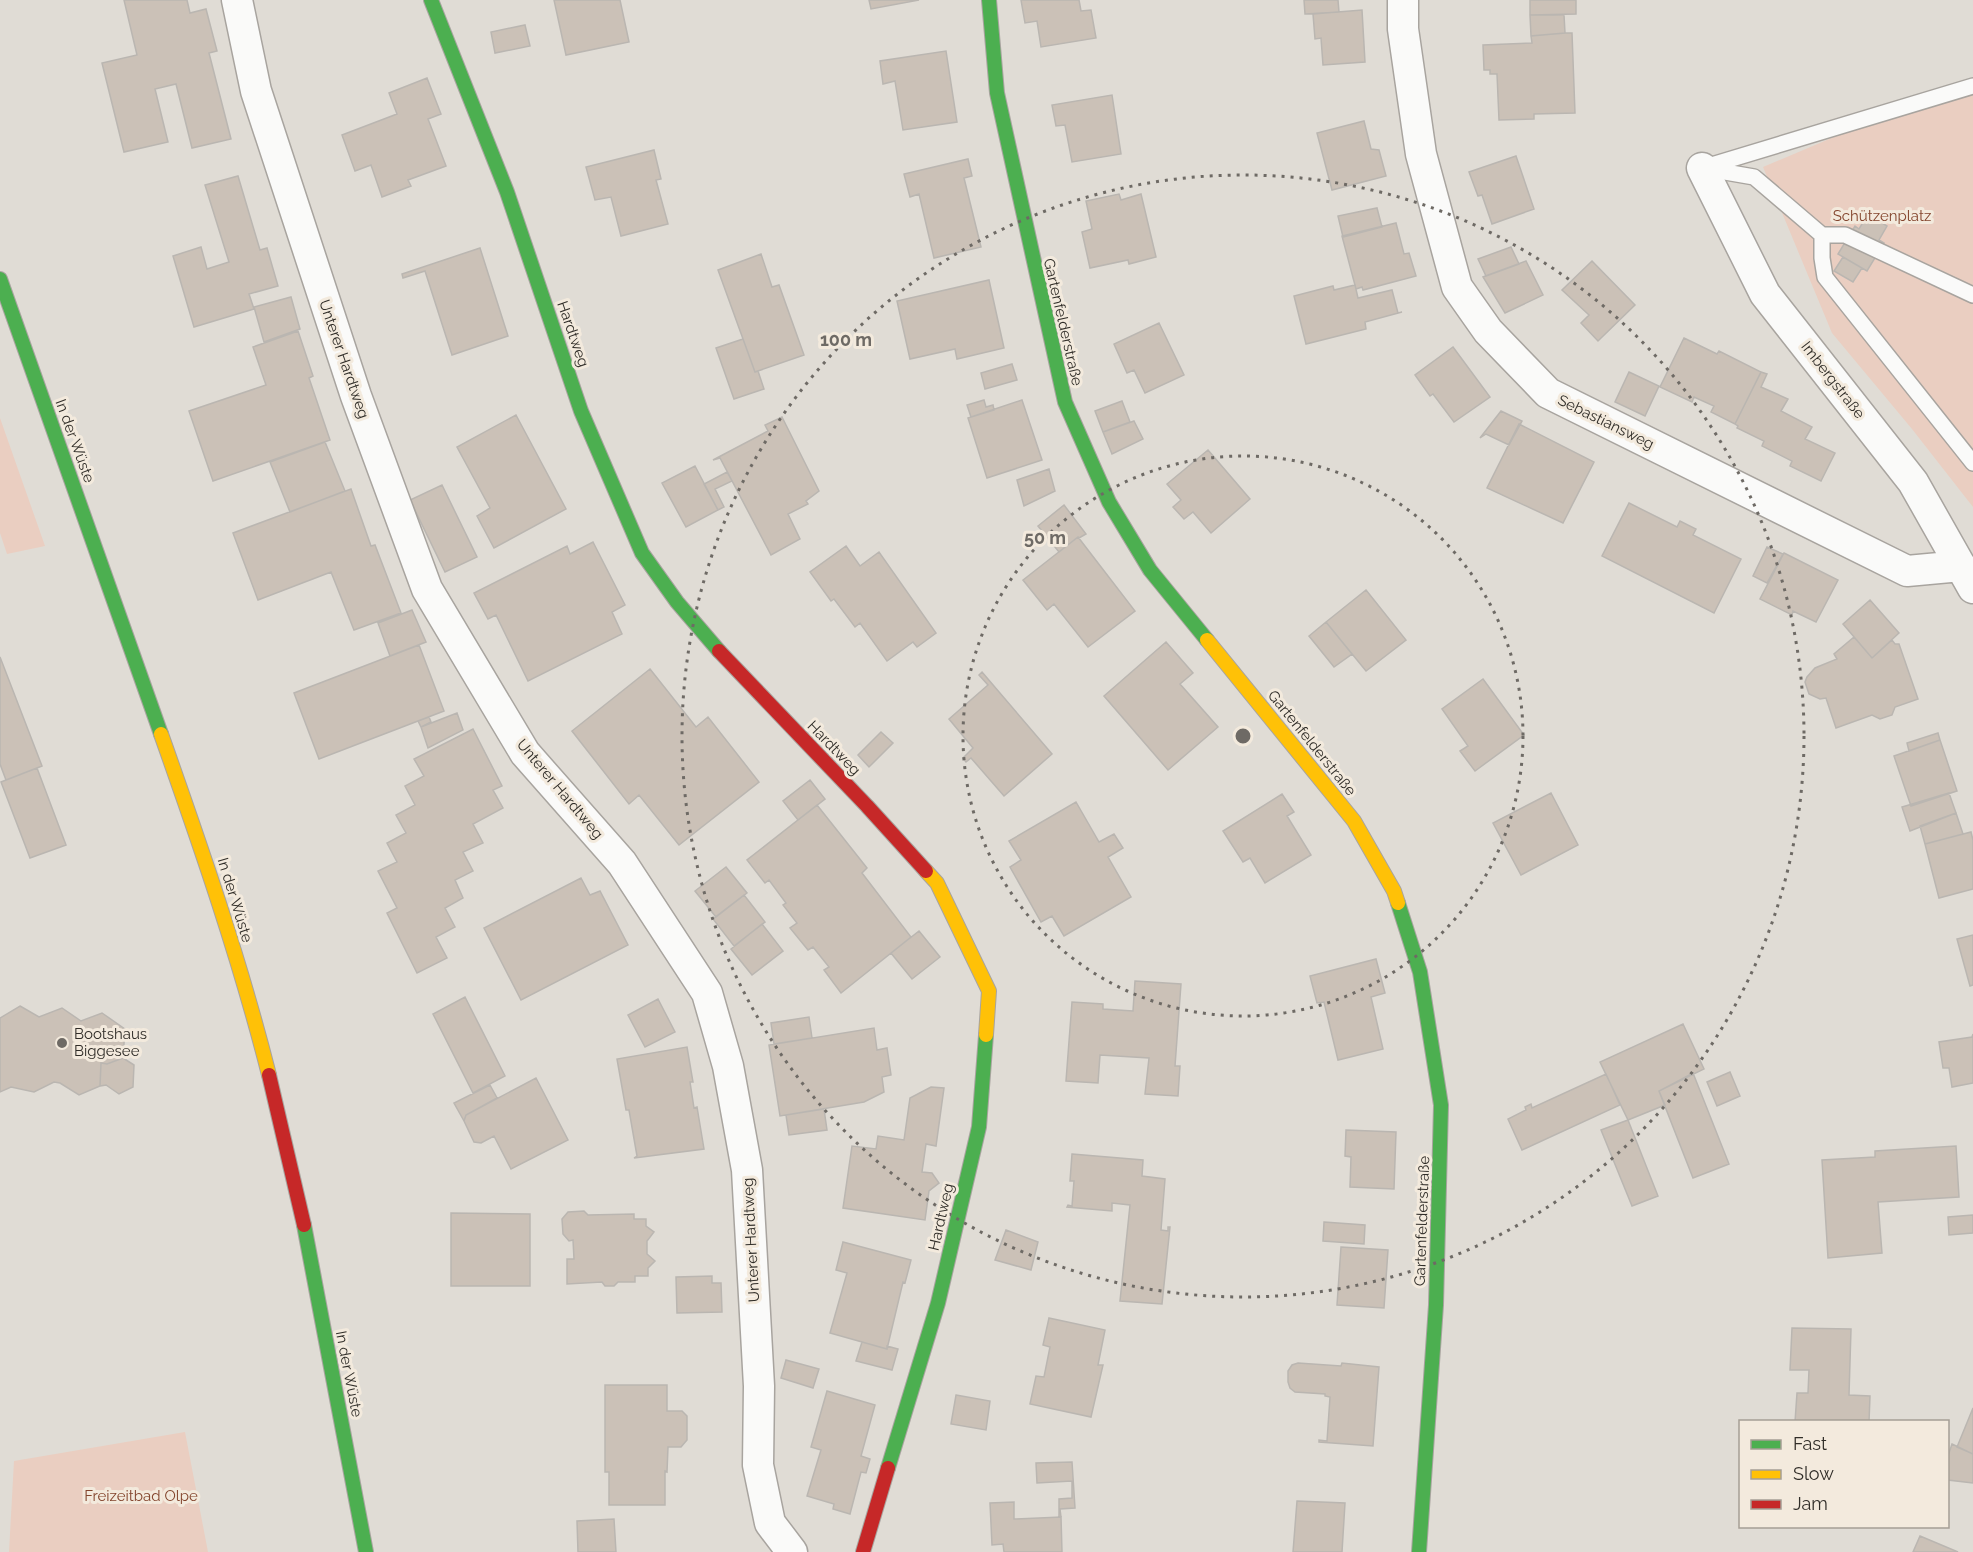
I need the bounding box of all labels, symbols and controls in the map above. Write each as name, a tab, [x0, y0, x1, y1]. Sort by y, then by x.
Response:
park label: Schützenplatz	[1833, 207, 1931, 225]
street label: Gartenfelderstraße	[1040, 256, 1086, 388]
street label: Unterer Hardtweg	[315, 297, 373, 421]
street label: Hardtweg	[553, 299, 593, 369]
text: 100 m	[820, 329, 872, 350]
street label: Imbergstraße	[1797, 338, 1869, 422]
street label: Sebastiansweg	[1555, 391, 1657, 453]
street label: In der Wüste	[52, 397, 99, 485]
text: 50 m	[1024, 527, 1066, 548]
street label: Gartenfelderstraße	[1264, 687, 1360, 799]
street label: Hardtweg	[804, 717, 864, 779]
centre of rings	[1233, 726, 1253, 746]
street label: Unterer Hardtweg	[513, 735, 607, 843]
street label: In der Wüste	[214, 855, 256, 945]
place label: Bootshaus Biggesee	[74, 1025, 147, 1060]
marker: Bootshaus Biggesee	[55, 1036, 69, 1050]
street label: Gartenfelderstraße	[1411, 1155, 1433, 1286]
street label: Unterer Hardtweg	[739, 1177, 763, 1303]
street label: Hardtweg	[925, 1182, 957, 1252]
street label: In der Wüste	[332, 1329, 366, 1419]
legend	[1739, 1420, 1949, 1528]
text: Fast	[1793, 1433, 1827, 1454]
text: Slow	[1793, 1463, 1834, 1484]
park label: Freizeitbad Olpe	[84, 1487, 198, 1505]
text: Jam	[1793, 1493, 1828, 1514]

